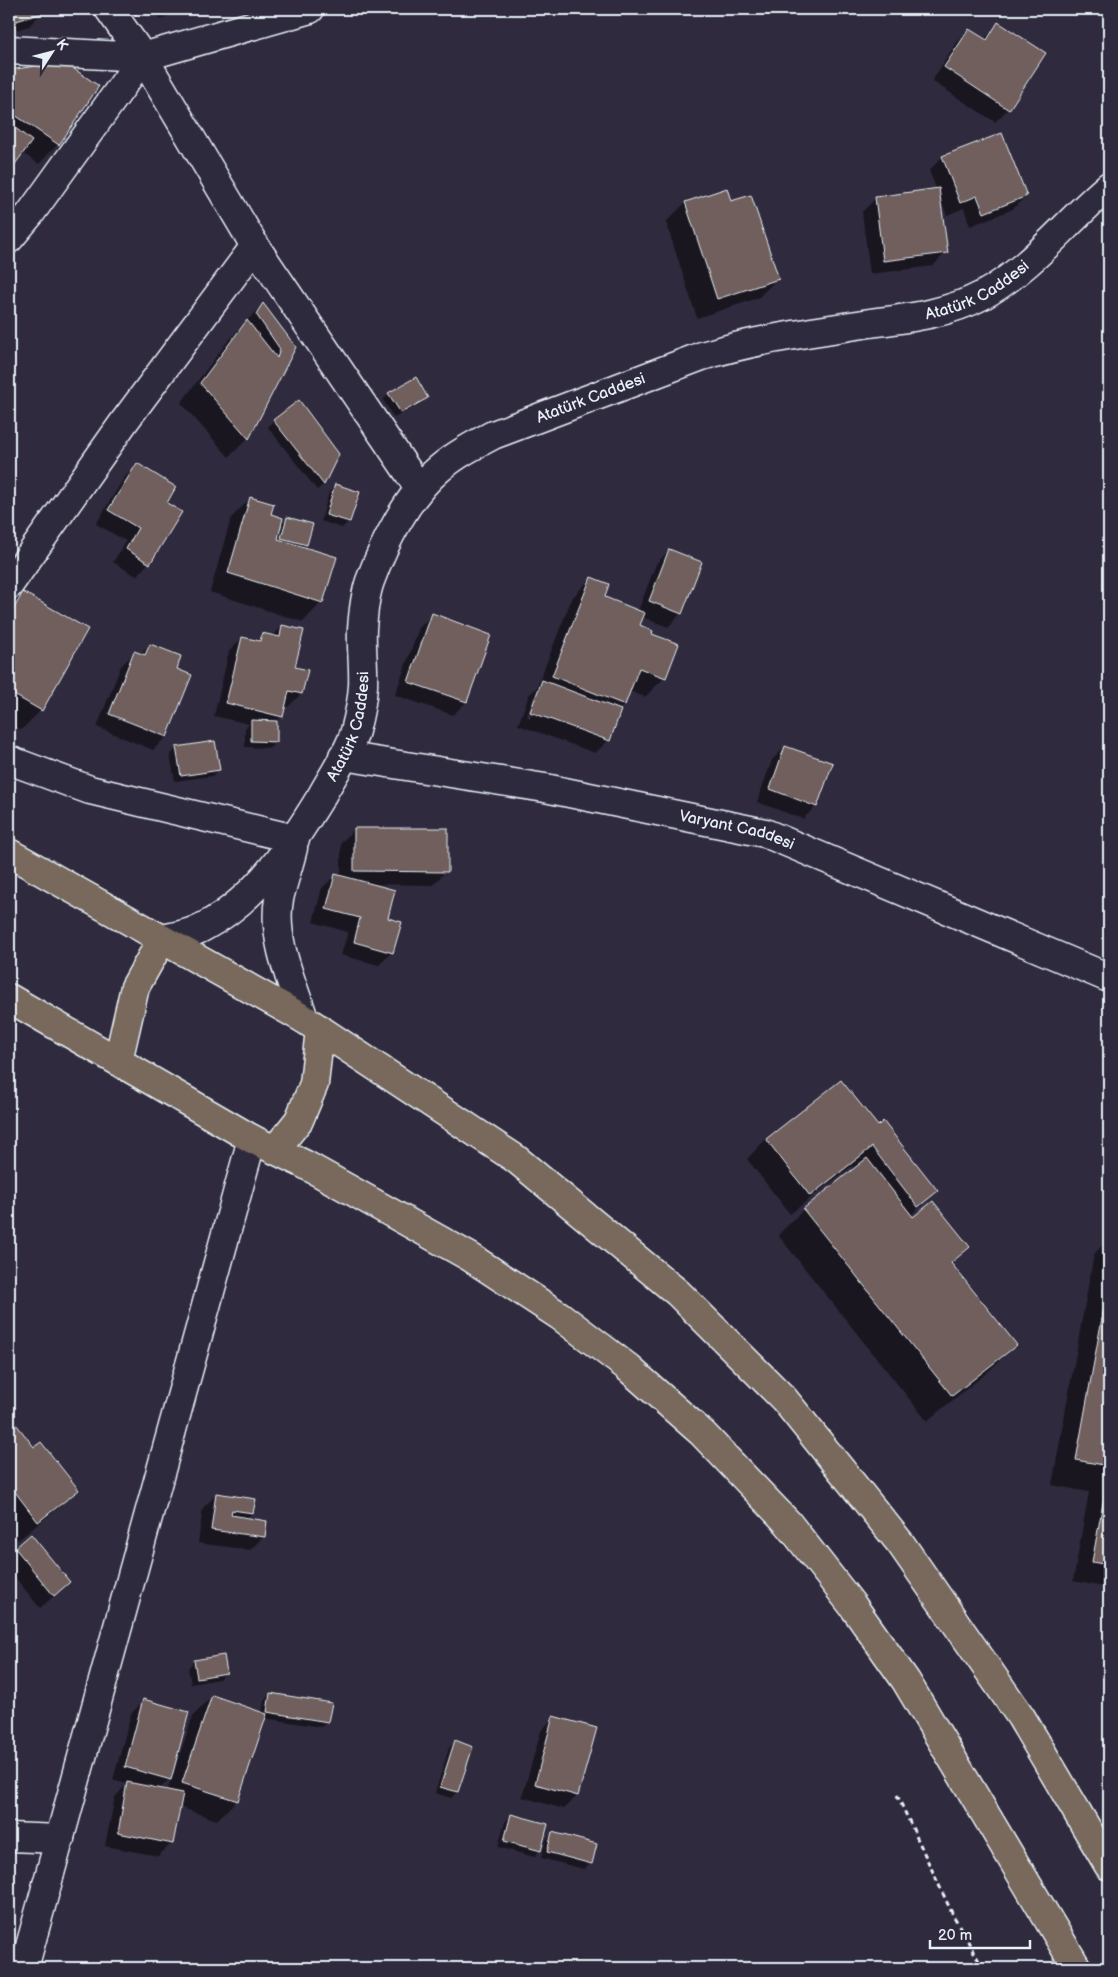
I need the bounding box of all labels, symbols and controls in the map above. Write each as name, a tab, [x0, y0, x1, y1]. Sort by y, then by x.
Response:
north arrow	[28, 28, 78, 78]
text: K	[52, 36, 72, 54]
street label: Atatürk Caddesi	[923, 256, 1033, 324]
street label: Atatürk Caddesi	[534, 369, 648, 427]
street label: Atatürk Caddesi	[323, 671, 373, 785]
street label: Varyant Caddesi	[678, 806, 797, 854]
scale bar	[930, 1917, 1030, 1949]
text: 20 m	[938, 1926, 972, 1945]

